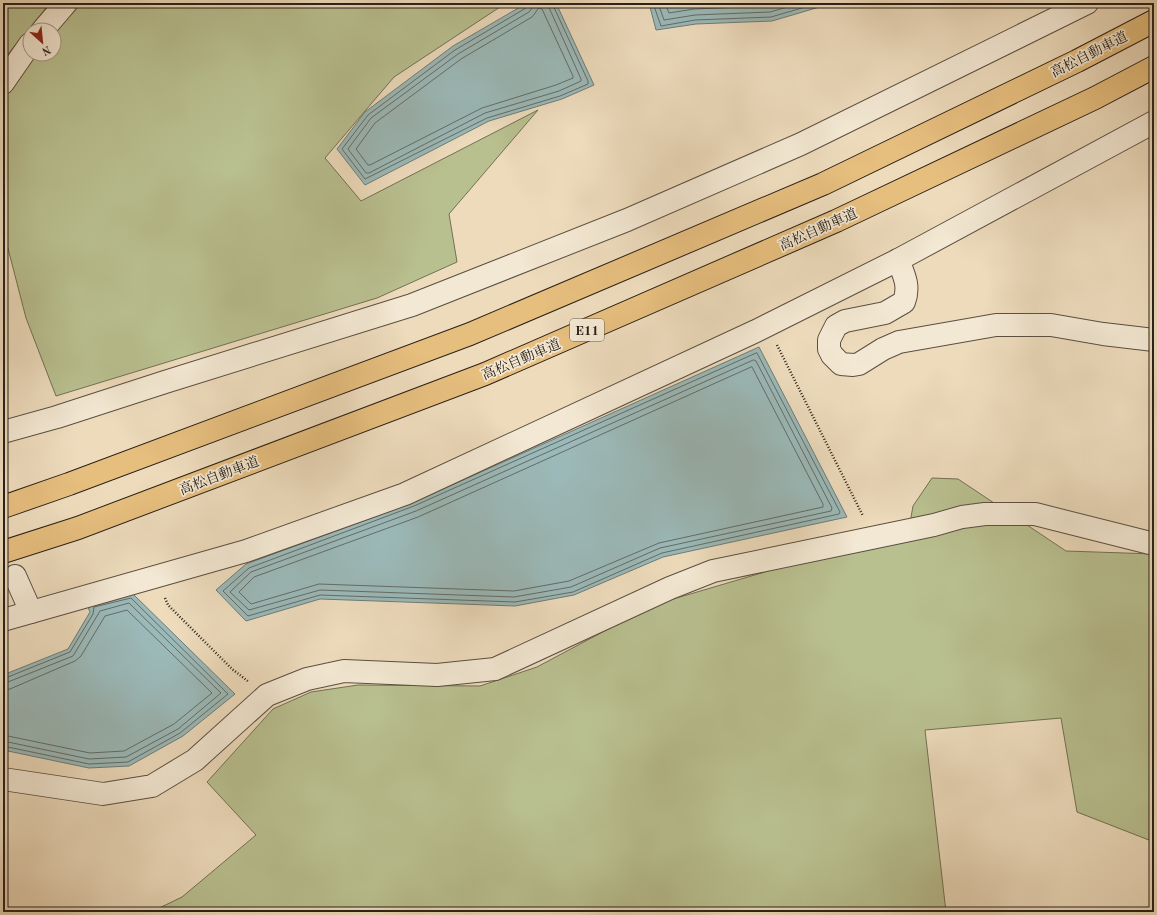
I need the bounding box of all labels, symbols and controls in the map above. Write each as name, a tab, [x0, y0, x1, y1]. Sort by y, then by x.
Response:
north arrow	[22, 22, 62, 62]
street label: 高松自動車道	[1048, 29, 1130, 80]
text: N	[39, 43, 52, 57]
street label: 高松自動車道	[777, 206, 860, 253]
road number: E11	[570, 319, 604, 341]
street label: 高松自動車道	[480, 336, 563, 383]
street label: 高松自動車道	[177, 453, 261, 498]

